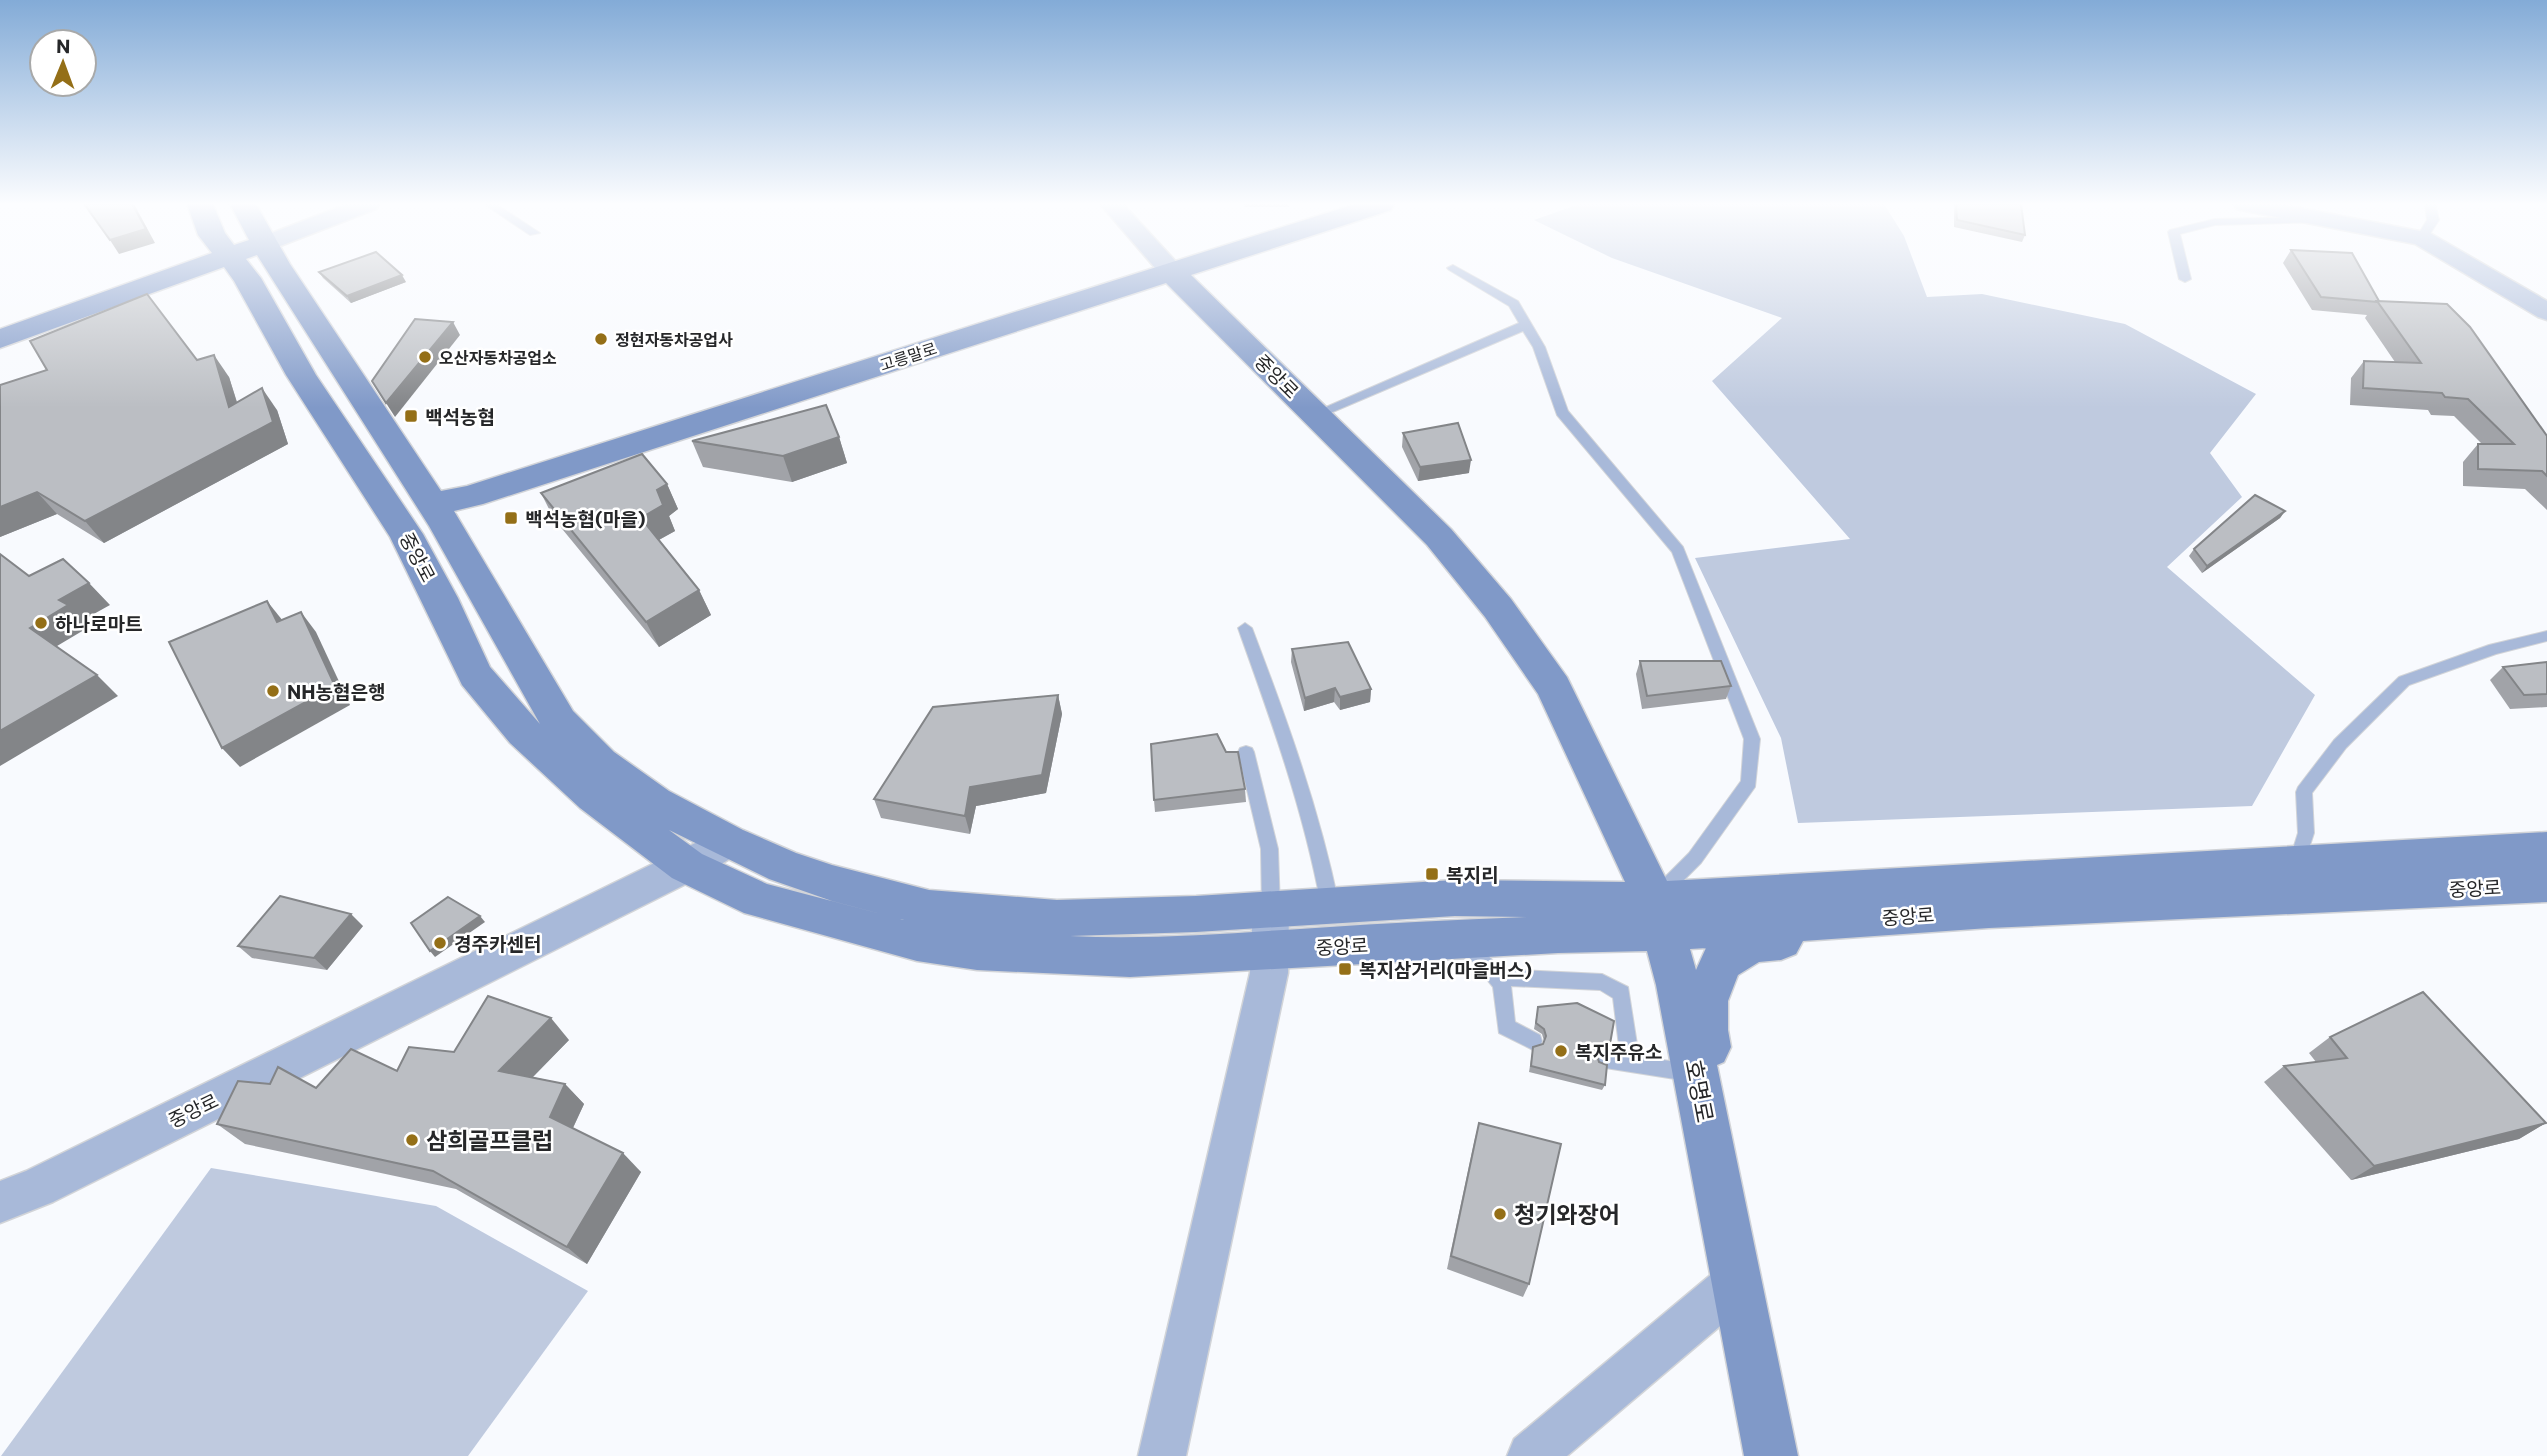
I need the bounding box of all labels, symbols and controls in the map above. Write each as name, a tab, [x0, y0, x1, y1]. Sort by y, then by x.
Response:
north arrow	[28, 28, 98, 98]
text: N	[56, 34, 71, 57]
place label: 정현자동차공업사	[615, 330, 733, 349]
marker: 정현자동차공업사	[593, 331, 609, 347]
street label: 고릉말로	[877, 338, 939, 374]
place label: 오산자동차공업소	[439, 348, 557, 367]
marker: 오산자동차공업소	[417, 349, 433, 365]
street label: 중앙로	[1250, 349, 1304, 403]
place label: 백석농협	[425, 405, 495, 428]
marker: 백석농협	[403, 408, 419, 424]
place label: 백석농협(마을)	[525, 507, 646, 530]
marker: 백석농협(마을)	[503, 510, 519, 526]
street label: 중앙로	[396, 528, 440, 586]
place label: 하나로마트	[55, 612, 142, 635]
marker: 하나로마트	[33, 615, 49, 631]
place label: NH농협은행	[287, 680, 385, 703]
marker: NH농협은행	[265, 683, 281, 699]
place label: 복지리	[1446, 863, 1498, 886]
marker: 복지리	[1424, 866, 1440, 882]
street label: 중앙로	[2448, 875, 2502, 901]
street label: 중앙로	[1881, 903, 1935, 929]
place label: 경주카센터	[454, 932, 541, 955]
street label: 중앙로	[1315, 933, 1369, 959]
marker: 경주카센터	[432, 935, 448, 951]
place label: 복지삼거리(마을버스)	[1359, 958, 1532, 981]
marker: 복지삼거리(마을버스)	[1337, 961, 1353, 977]
place label: 복지주유소	[1575, 1040, 1662, 1063]
marker: 복지주유소	[1553, 1043, 1569, 1059]
street label: 호명로	[1680, 1057, 1720, 1125]
street label: 중앙로	[164, 1088, 222, 1132]
place label: 삼희골프클럽	[426, 1126, 553, 1154]
marker: 삼희골프클럽	[404, 1132, 420, 1148]
place label: 청기와장어	[1514, 1200, 1620, 1228]
marker: 청기와장어	[1492, 1206, 1508, 1222]

